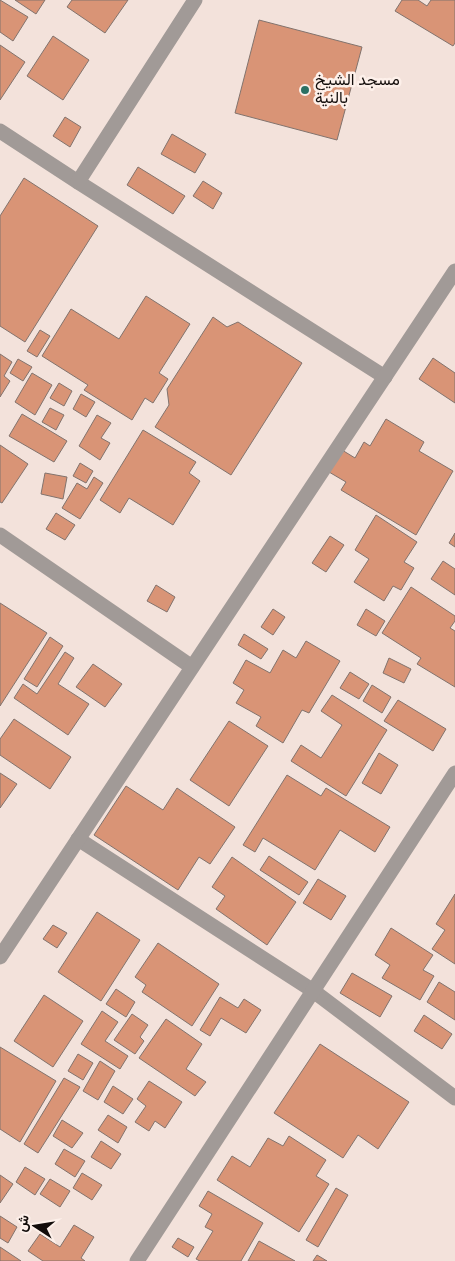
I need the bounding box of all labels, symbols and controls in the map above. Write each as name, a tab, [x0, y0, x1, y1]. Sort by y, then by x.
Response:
place label: مسجد الشيخ بالنية	[315, 71, 400, 109]
marker: مسجد الشيخ بالنية	[299, 84, 311, 96]
north arrow	[10, 1201, 60, 1251]
text: ش	[14, 1213, 34, 1234]

